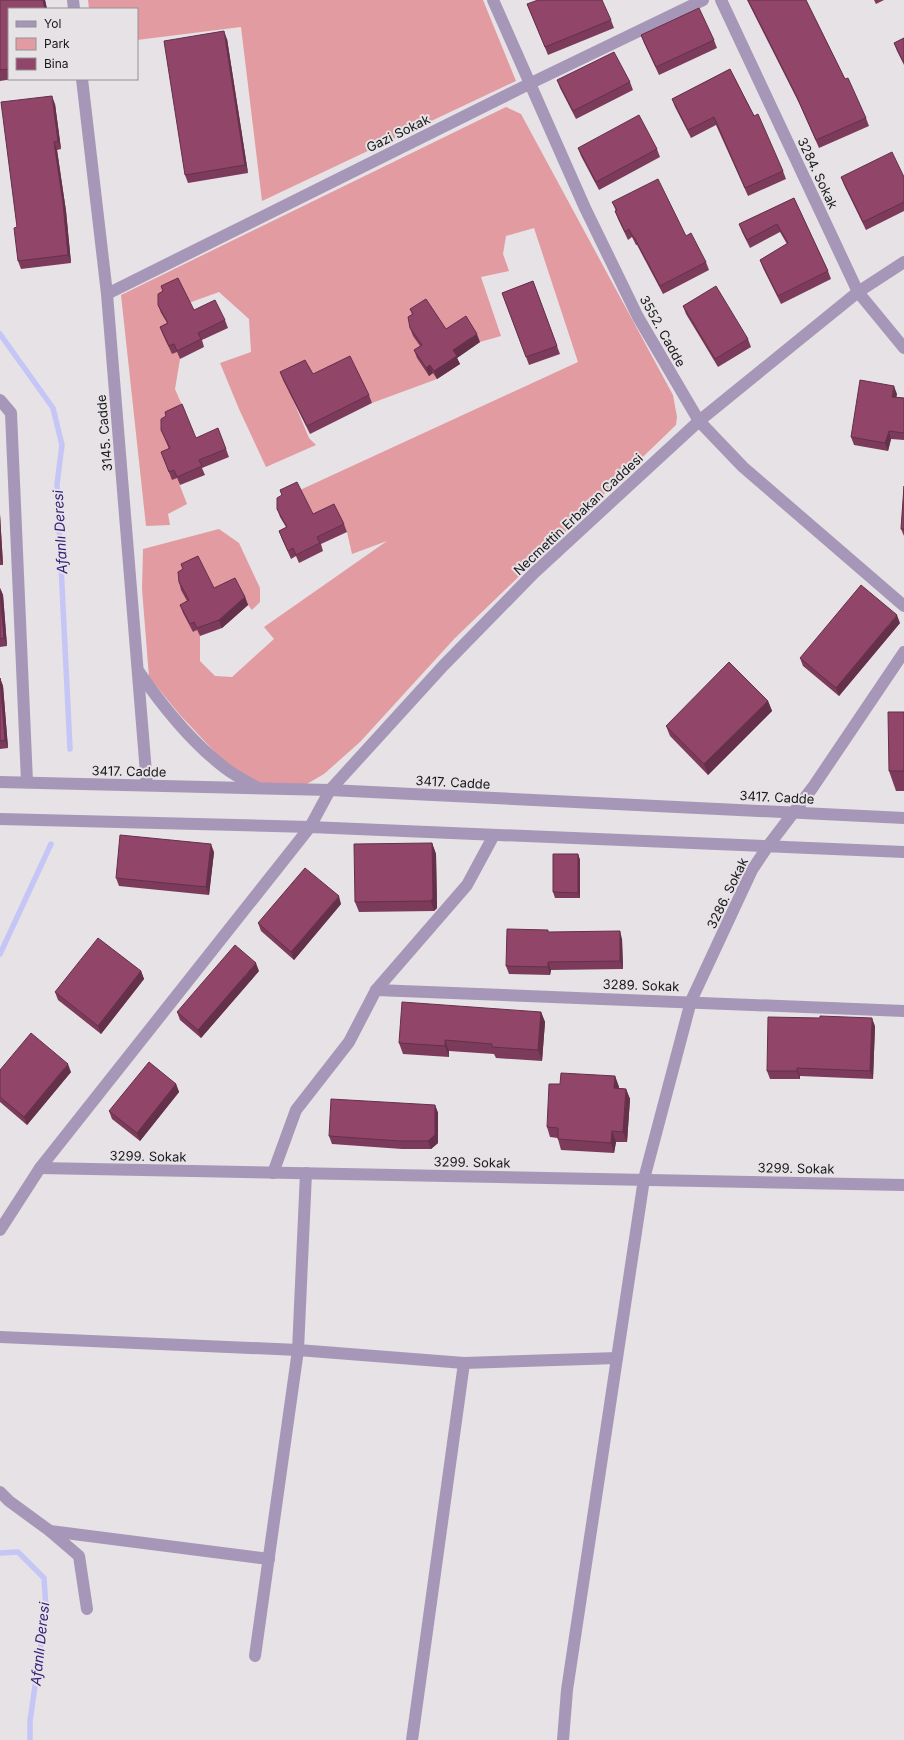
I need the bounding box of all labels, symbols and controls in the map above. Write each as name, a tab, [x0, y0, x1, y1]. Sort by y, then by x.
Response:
legend	[8, 8, 138, 80]
text: Yol	[44, 16, 61, 31]
text: Park	[44, 36, 70, 51]
text: Bina	[44, 56, 69, 71]
street label: Gazi Sokak	[364, 111, 432, 155]
street label: 3284. Sokak	[794, 135, 842, 211]
street label: 3552. Cadde	[637, 292, 689, 370]
street label: 3145. Cadde	[93, 394, 115, 472]
street label: Necmettin Erbakan Caddesi	[510, 450, 646, 578]
water label: Afanlı Deresi	[49, 489, 70, 575]
street label: 3417. Cadde	[91, 762, 167, 780]
street label: 3417. Cadde	[415, 772, 491, 792]
street label: 3417. Cadde	[739, 787, 815, 807]
street label: 3286. Sokak	[703, 855, 751, 931]
street label: 3289. Sokak	[602, 976, 680, 994]
street label: 3299. Sokak	[109, 1147, 187, 1165]
street label: 3299. Sokak	[433, 1153, 511, 1171]
street label: 3299. Sokak	[757, 1159, 835, 1177]
water label: Afanlı Deresi	[27, 1601, 52, 1688]

